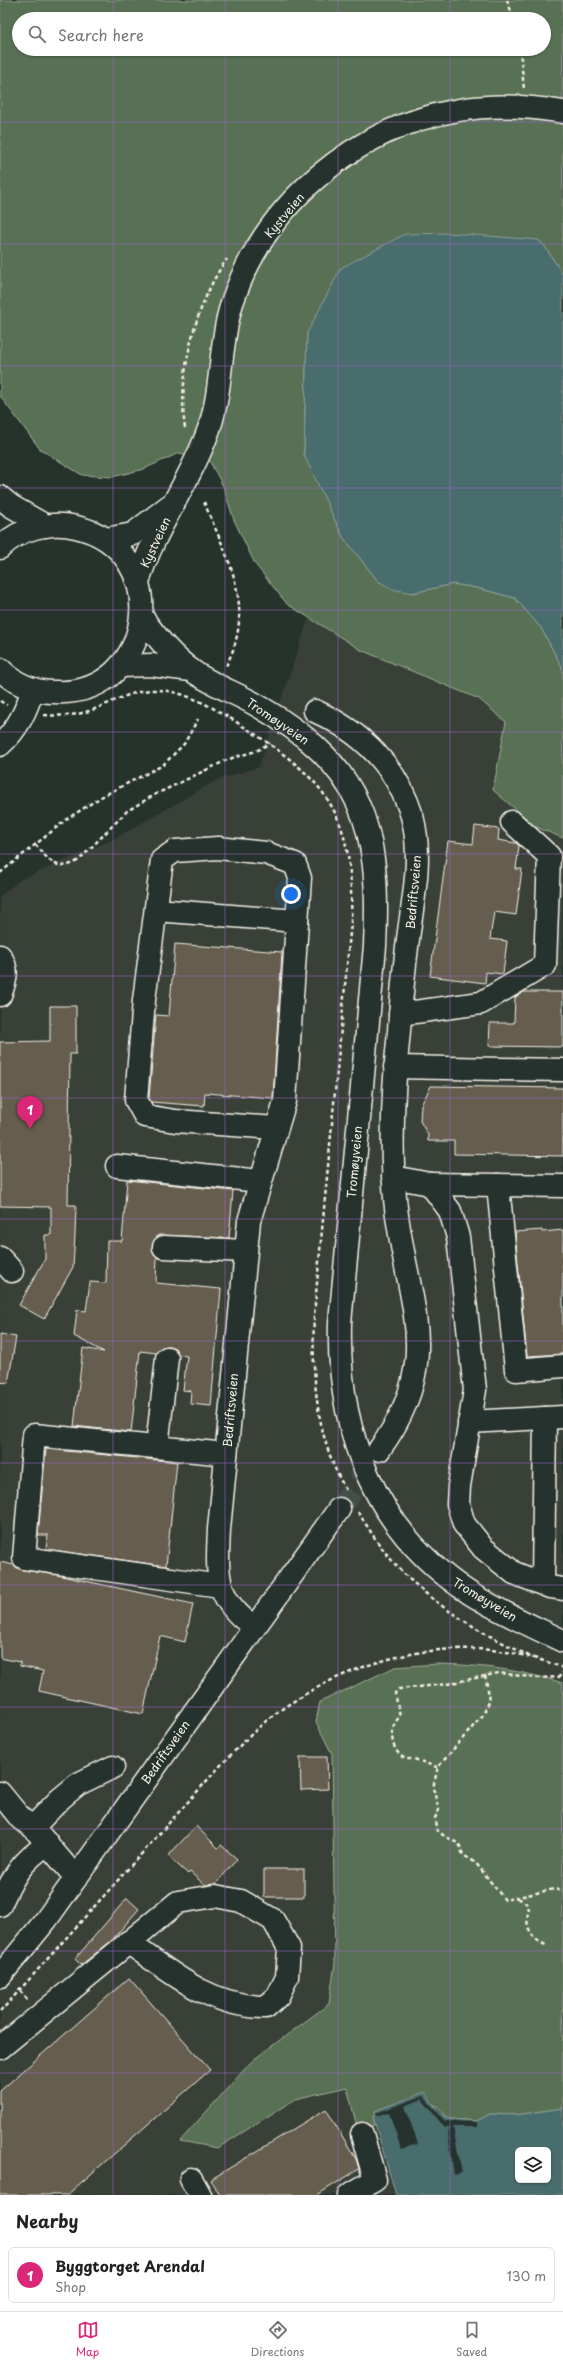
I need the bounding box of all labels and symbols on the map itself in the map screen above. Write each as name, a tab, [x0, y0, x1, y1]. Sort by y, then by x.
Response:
street label: Kystveien	[260, 188, 308, 242]
street label: Kystveien	[135, 514, 175, 570]
street label: Tromøyveien	[243, 693, 313, 749]
street label: Bedriftsveien	[401, 854, 425, 930]
your location	[281, 884, 301, 904]
pin: 1	[17, 1096, 43, 1129]
street label: Tromøyveien	[342, 1125, 366, 1199]
street label: Bedriftsveien	[218, 1372, 242, 1448]
street label: Tromøyveien	[449, 1573, 521, 1625]
street label: Bedriftsveien	[136, 1716, 194, 1788]

